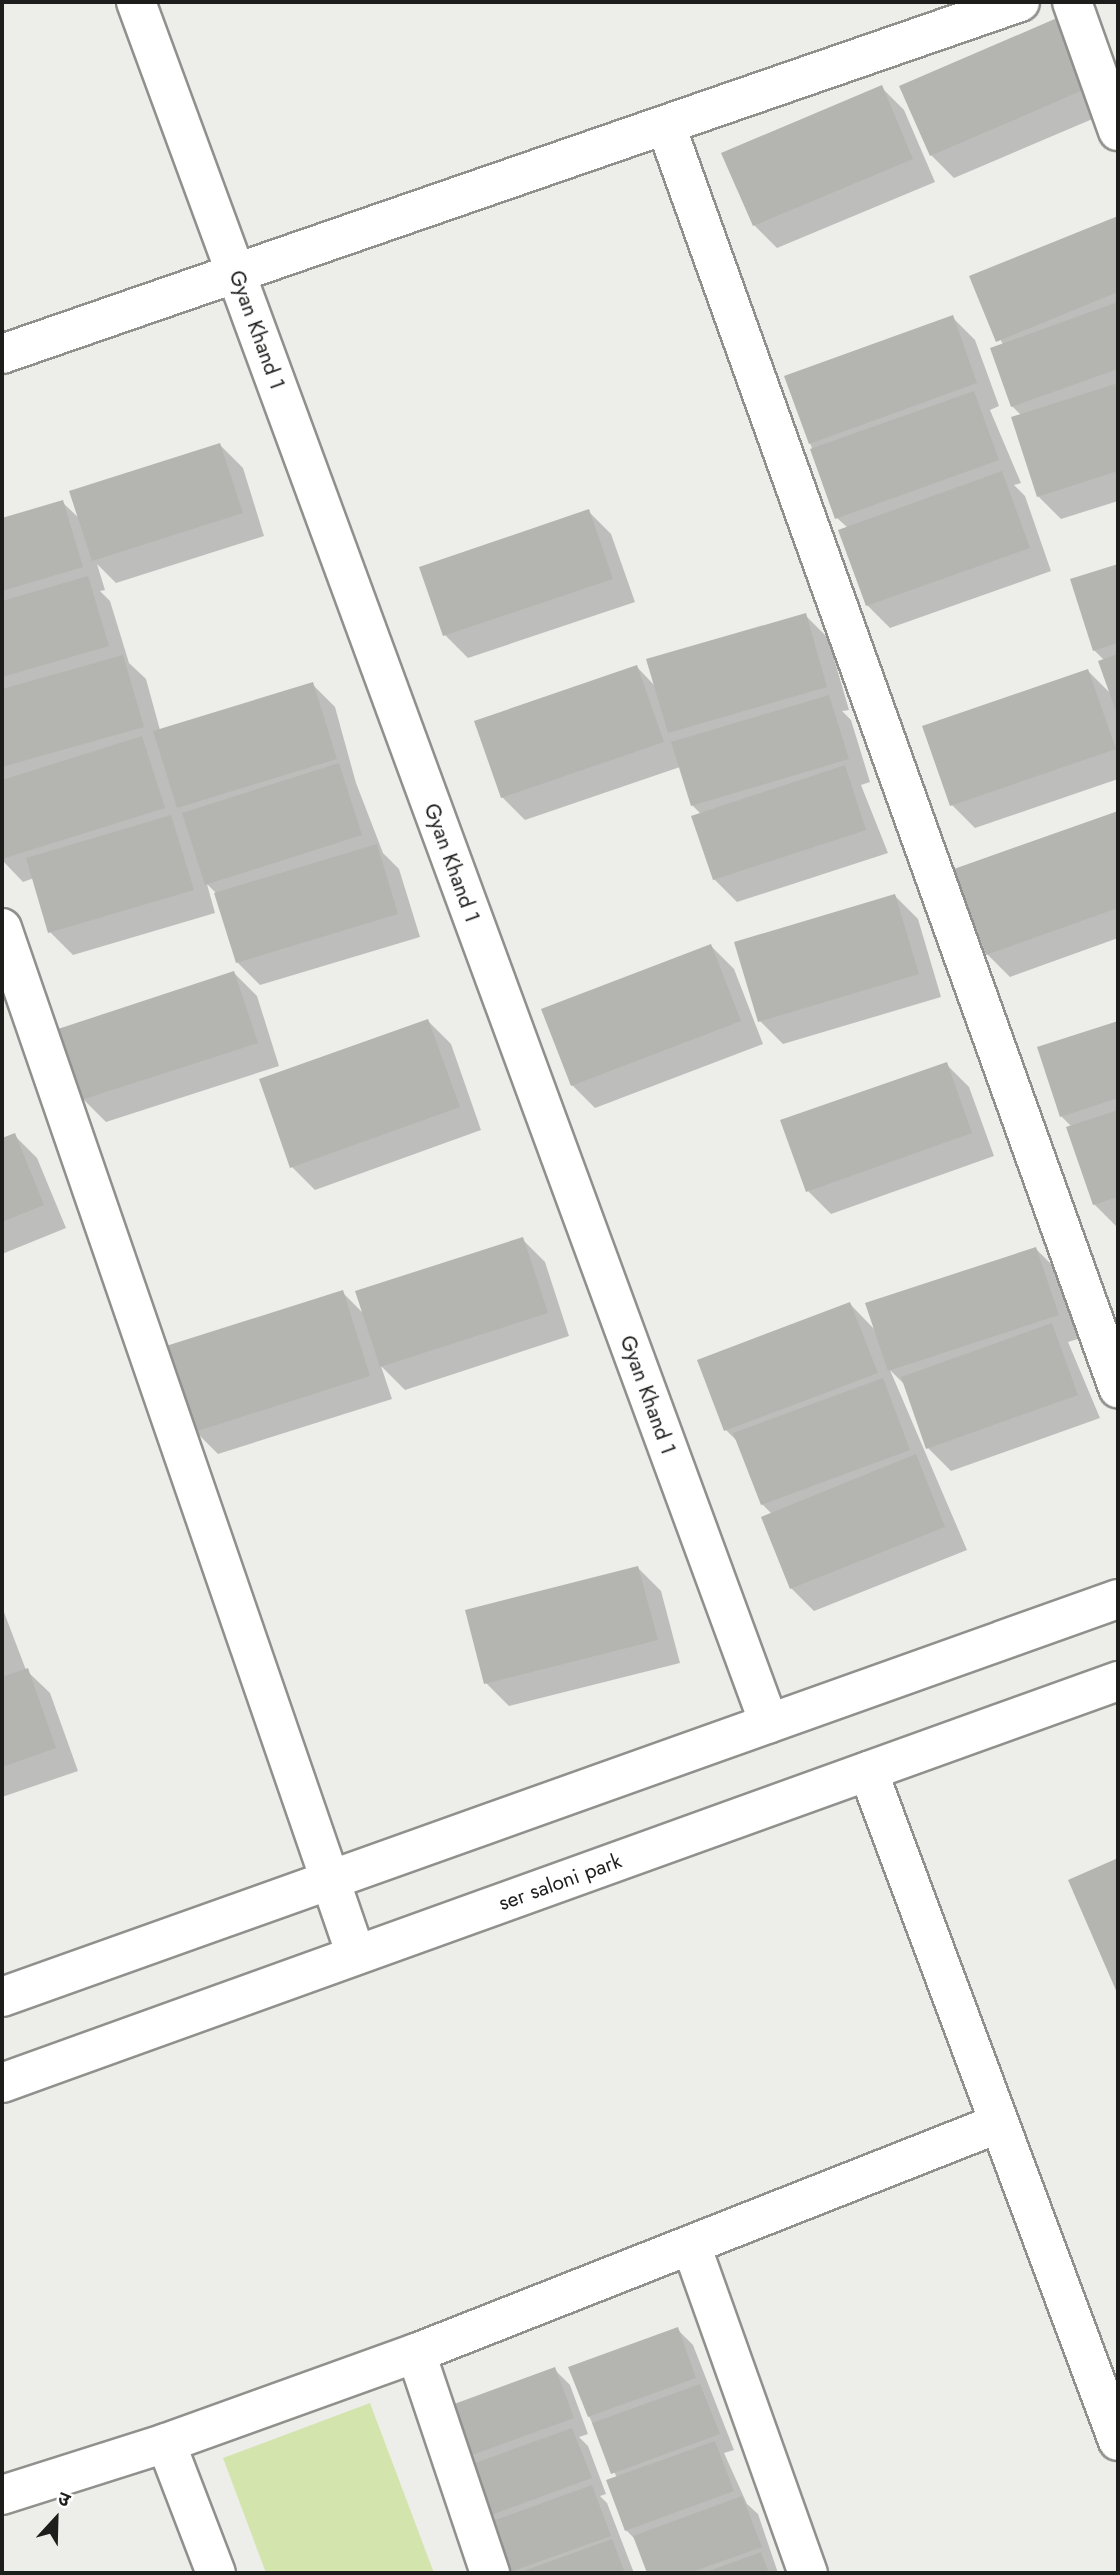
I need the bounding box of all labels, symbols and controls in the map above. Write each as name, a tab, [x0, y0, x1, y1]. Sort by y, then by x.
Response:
street label: Gyan Khand 1	[224, 267, 290, 393]
street label: Gyan Khand 1	[419, 800, 485, 926]
street label: Gyan Khand 1	[615, 1332, 681, 1458]
street label: ser saloni park	[495, 1848, 625, 1916]
north arrow	[21, 2484, 91, 2554]
text: उ	[54, 2484, 74, 2514]

